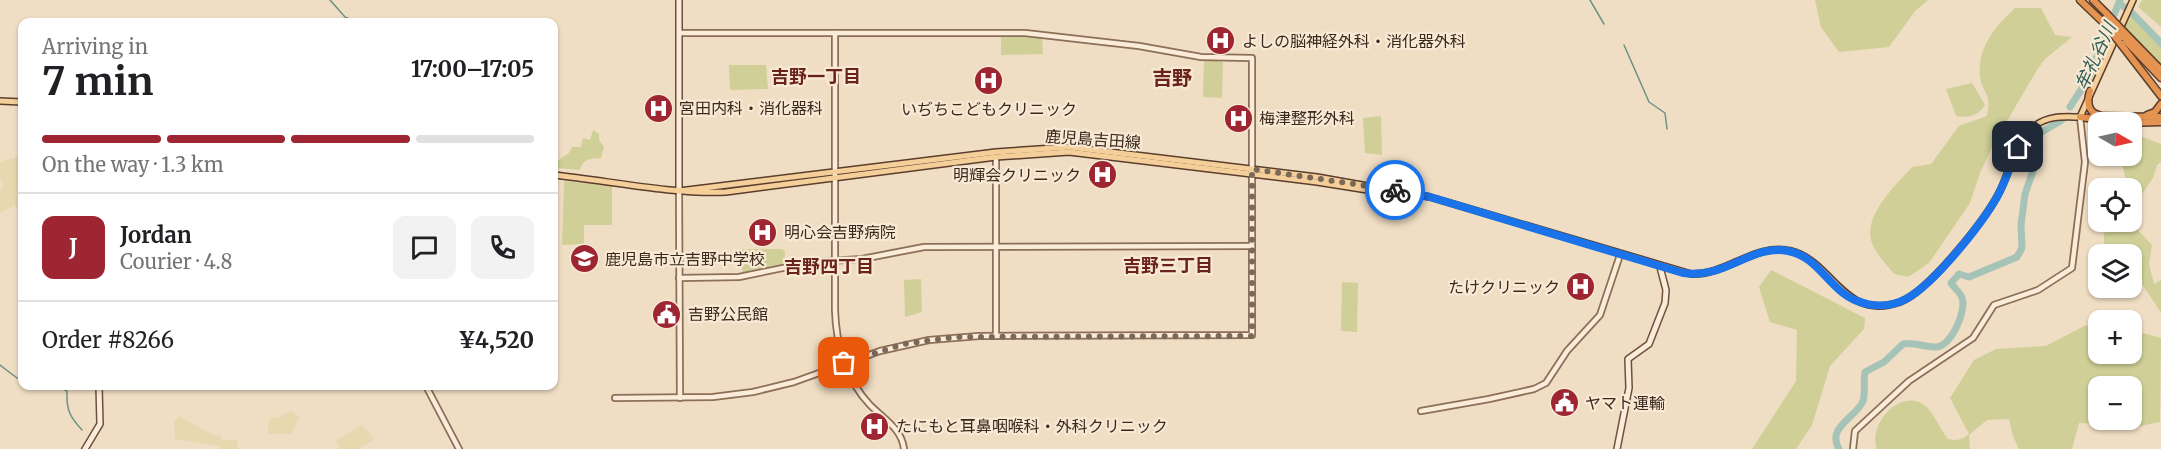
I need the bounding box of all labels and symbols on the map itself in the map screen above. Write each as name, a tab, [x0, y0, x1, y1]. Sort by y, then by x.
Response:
water label: 牟礼谷川	[2069, 17, 2121, 93]
hospital icon: よしの脳神経外科・消化器外科	[1205, 25, 1237, 57]
place label: よしの脳神経外科・消化器外科	[1242, 31, 1466, 51]
district label: 吉野一丁目	[771, 65, 861, 88]
hospital icon: いぢちこどもクリニック	[973, 65, 1005, 97]
district label: 吉野	[1152, 65, 1192, 90]
hospital icon: 宮田内科・消化器科	[642, 92, 674, 124]
place label: 宮田内科・消化器科	[679, 98, 823, 118]
place label: いぢちこどもクリニック	[901, 99, 1077, 119]
hospital icon: 梅津整形外科	[1222, 102, 1254, 134]
place label: 梅津整形外科	[1259, 108, 1355, 128]
north arrow	[2088, 112, 2142, 166]
pin	[1992, 121, 2043, 172]
street label: 鹿児島吉田線	[1044, 126, 1142, 152]
hospital icon: 明輝会クリニック	[1086, 159, 1118, 191]
courier	[1365, 160, 1425, 220]
place label: 明輝会クリニック	[953, 165, 1081, 185]
hospital icon: 明心会吉野病院	[747, 216, 779, 248]
place label: 明心会吉野病院	[784, 222, 896, 242]
school or university icon: 鹿児島市立吉野中学校	[568, 243, 600, 275]
place label: 鹿児島市立吉野中学校	[605, 249, 765, 269]
district label: 吉野三丁目	[1123, 254, 1213, 277]
district label: 吉野四丁目	[784, 255, 874, 278]
hospital icon: たけクリニック	[1565, 271, 1597, 303]
place label: たけクリニック	[1448, 277, 1560, 297]
public building icon: 吉野公民館	[651, 298, 683, 330]
place label: 吉野公民館	[688, 304, 768, 324]
pin	[818, 337, 869, 388]
public building icon: ヤマト運輸	[1548, 387, 1580, 419]
place label: ヤマト運輸	[1585, 393, 1665, 413]
hospital icon: たにもと耳鼻咽喉科・外科クリニック	[859, 410, 891, 442]
place label: たにもと耳鼻咽喉科・外科クリニック	[896, 416, 1168, 436]

